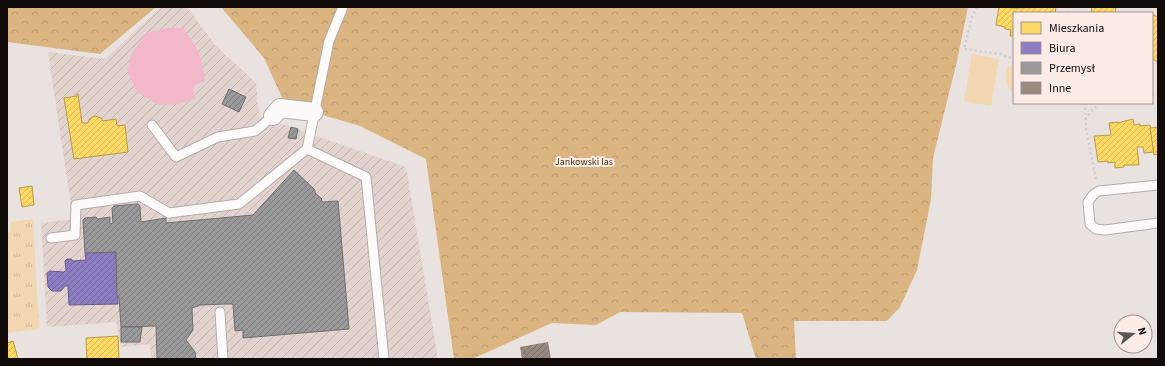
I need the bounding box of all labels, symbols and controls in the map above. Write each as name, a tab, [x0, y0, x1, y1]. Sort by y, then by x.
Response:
legend	[1013, 12, 1153, 104]
text: Mieszkania	[1049, 20, 1104, 37]
text: Biura	[1049, 40, 1075, 57]
text: Przemysł	[1049, 60, 1095, 77]
text: Inne	[1049, 80, 1071, 97]
park label: Jankowski las	[555, 155, 613, 169]
north arrow	[1113, 314, 1153, 354]
text: N	[1134, 326, 1150, 337]

